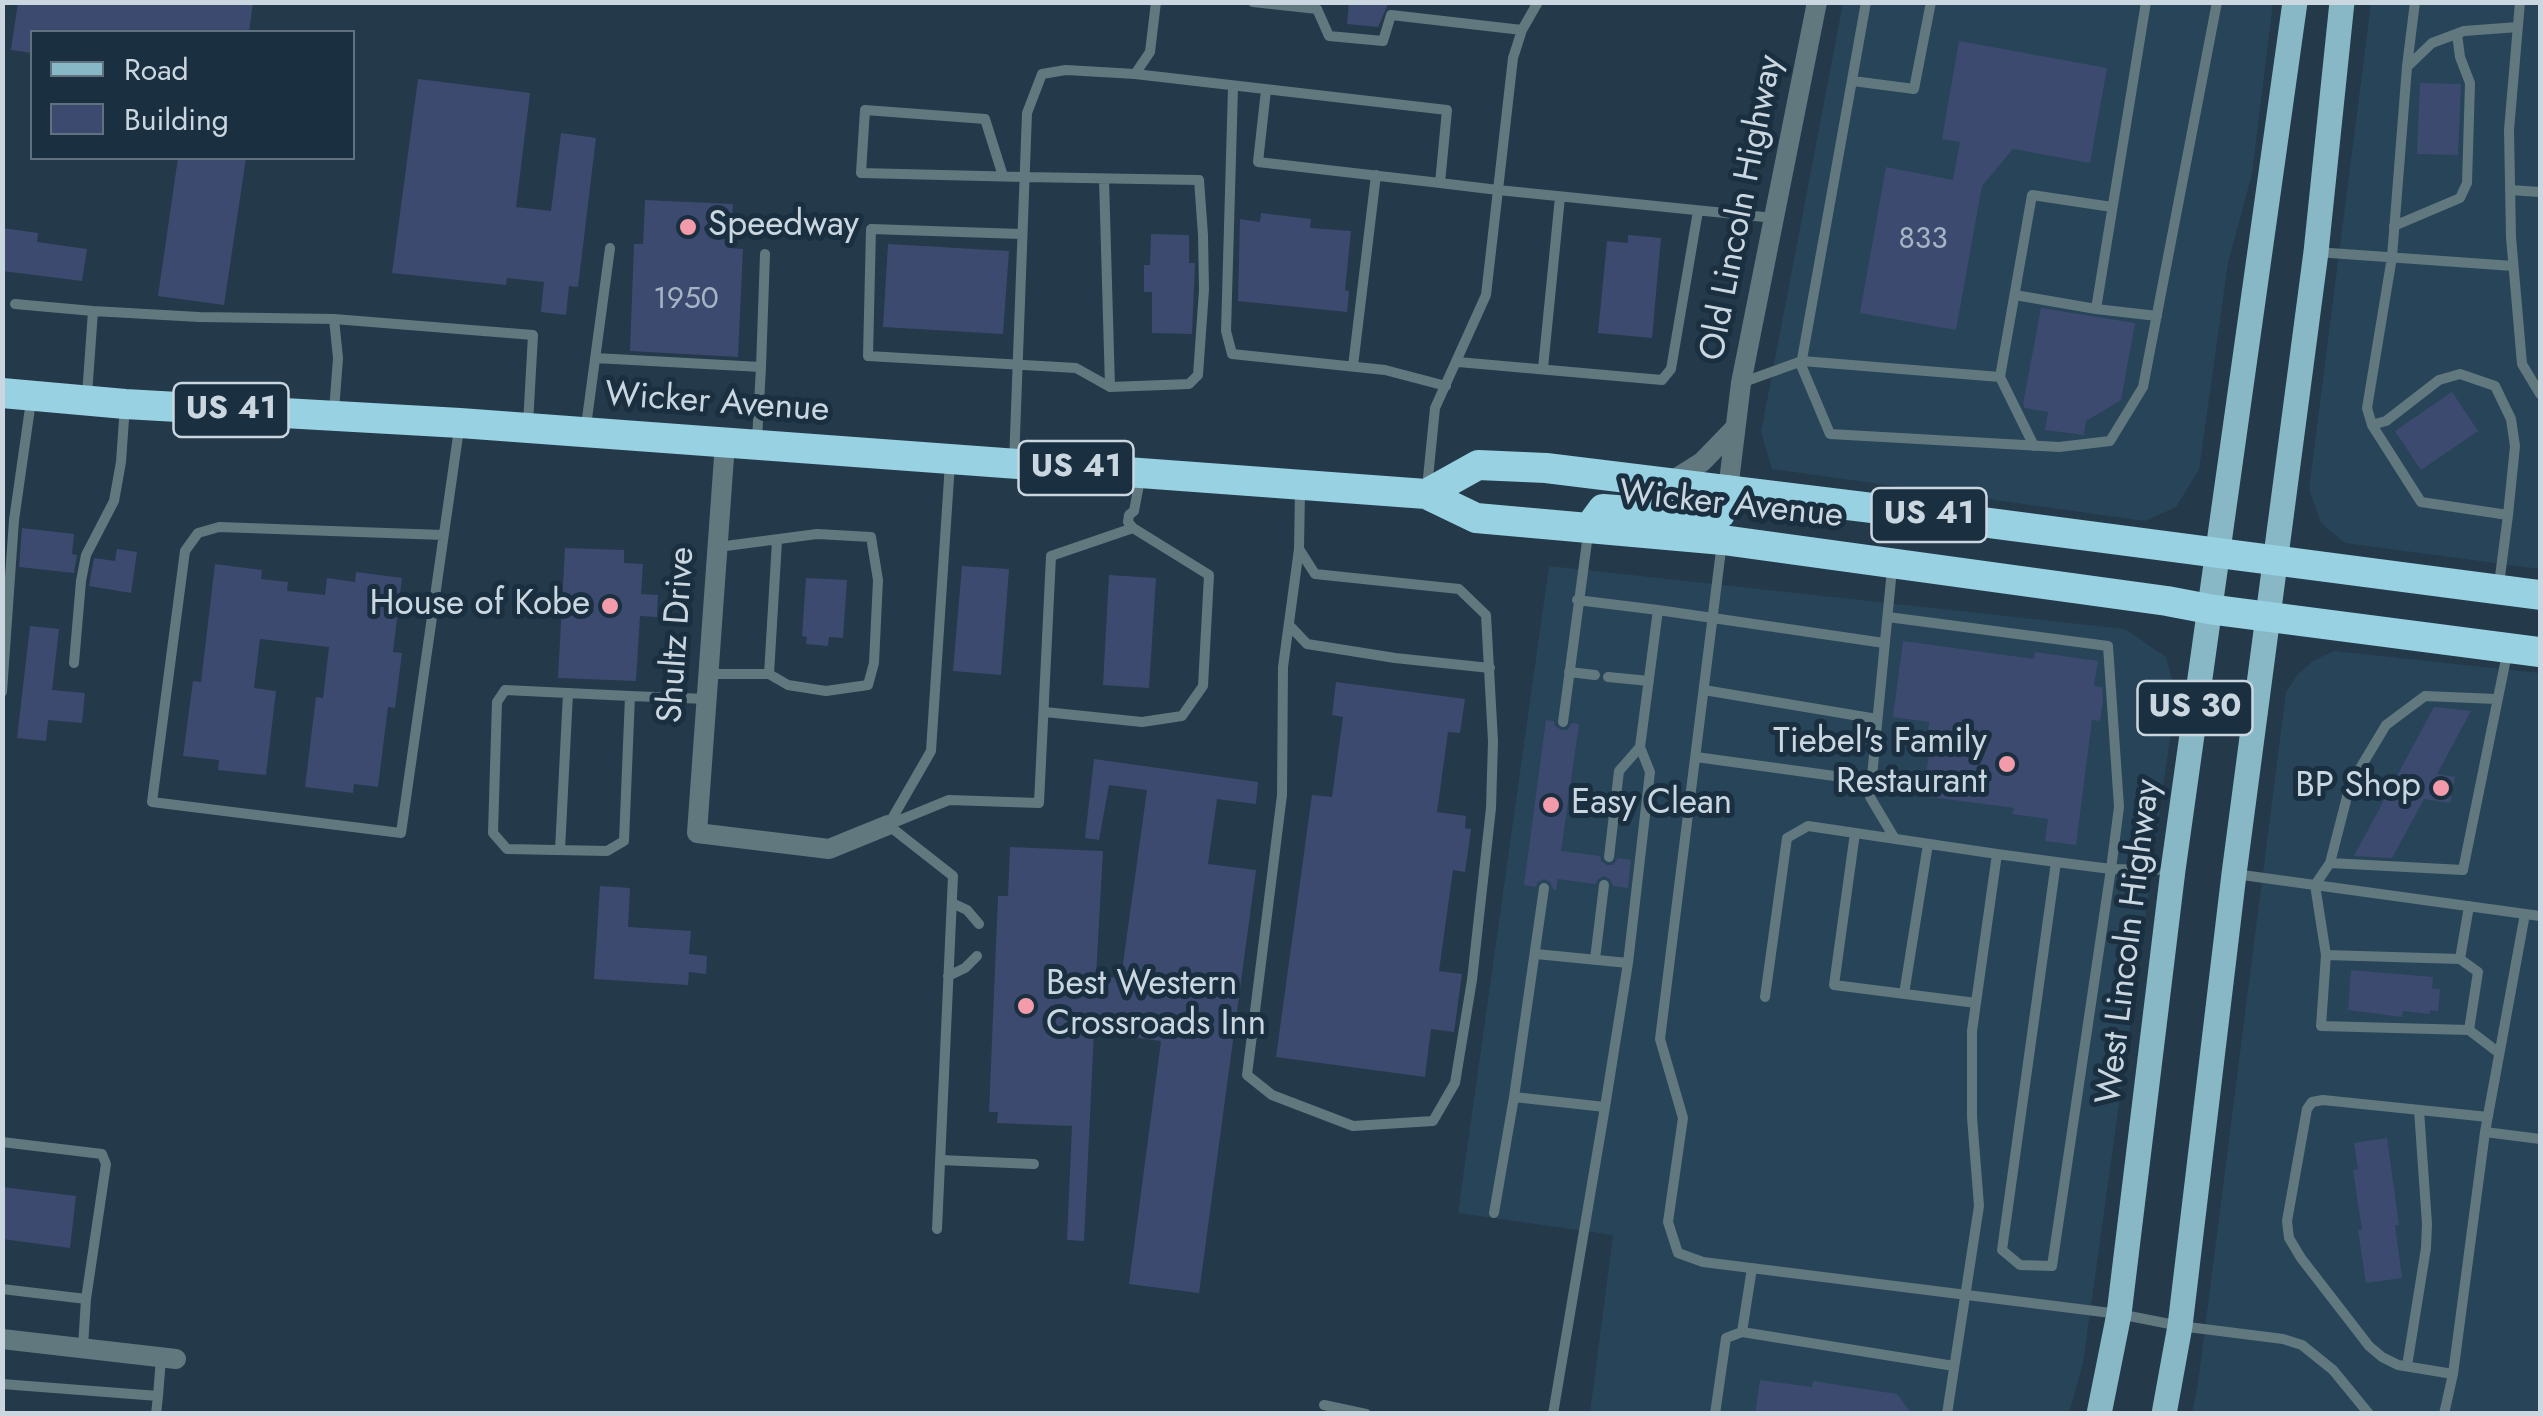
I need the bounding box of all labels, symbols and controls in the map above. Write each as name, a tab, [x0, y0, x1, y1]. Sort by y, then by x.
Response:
legend	[30, 30, 355, 160]
text: Road	[124, 48, 189, 91]
street label: Old Lincoln Highway	[1693, 52, 1793, 364]
text: Building	[124, 98, 229, 141]
place label: Speedway	[708, 206, 859, 248]
marker: Speedway	[677, 216, 699, 238]
house number: 833	[1898, 223, 1948, 259]
house number: 1950	[653, 283, 719, 319]
street label: Wicker Avenue	[603, 375, 831, 433]
road number: US 41	[174, 383, 288, 437]
road number: US 41	[1018, 441, 1134, 495]
street label: Wicker Avenue	[1617, 473, 1845, 539]
road number: US 41	[1872, 488, 1986, 542]
street label: Shultz Drive	[651, 545, 705, 725]
place label: House of Kobe	[369, 585, 590, 627]
marker: House of Kobe	[599, 595, 621, 617]
road number: US 30	[2138, 681, 2252, 735]
place label: Tiebel's Family Restaurant	[1773, 723, 1987, 805]
marker: Tiebel's Family Restaurant	[1996, 753, 2018, 775]
place label: BP Shop	[2295, 767, 2421, 809]
street label: West Lincoln Highway	[2089, 777, 2171, 1107]
marker: BP Shop	[2430, 777, 2452, 799]
place label: Easy Clean	[1571, 784, 1732, 826]
marker: Easy Clean	[1540, 794, 1562, 816]
place label: Best Western Crossroads Inn	[1046, 965, 1266, 1047]
marker: Best Western Crossroads Inn	[1015, 995, 1037, 1017]

